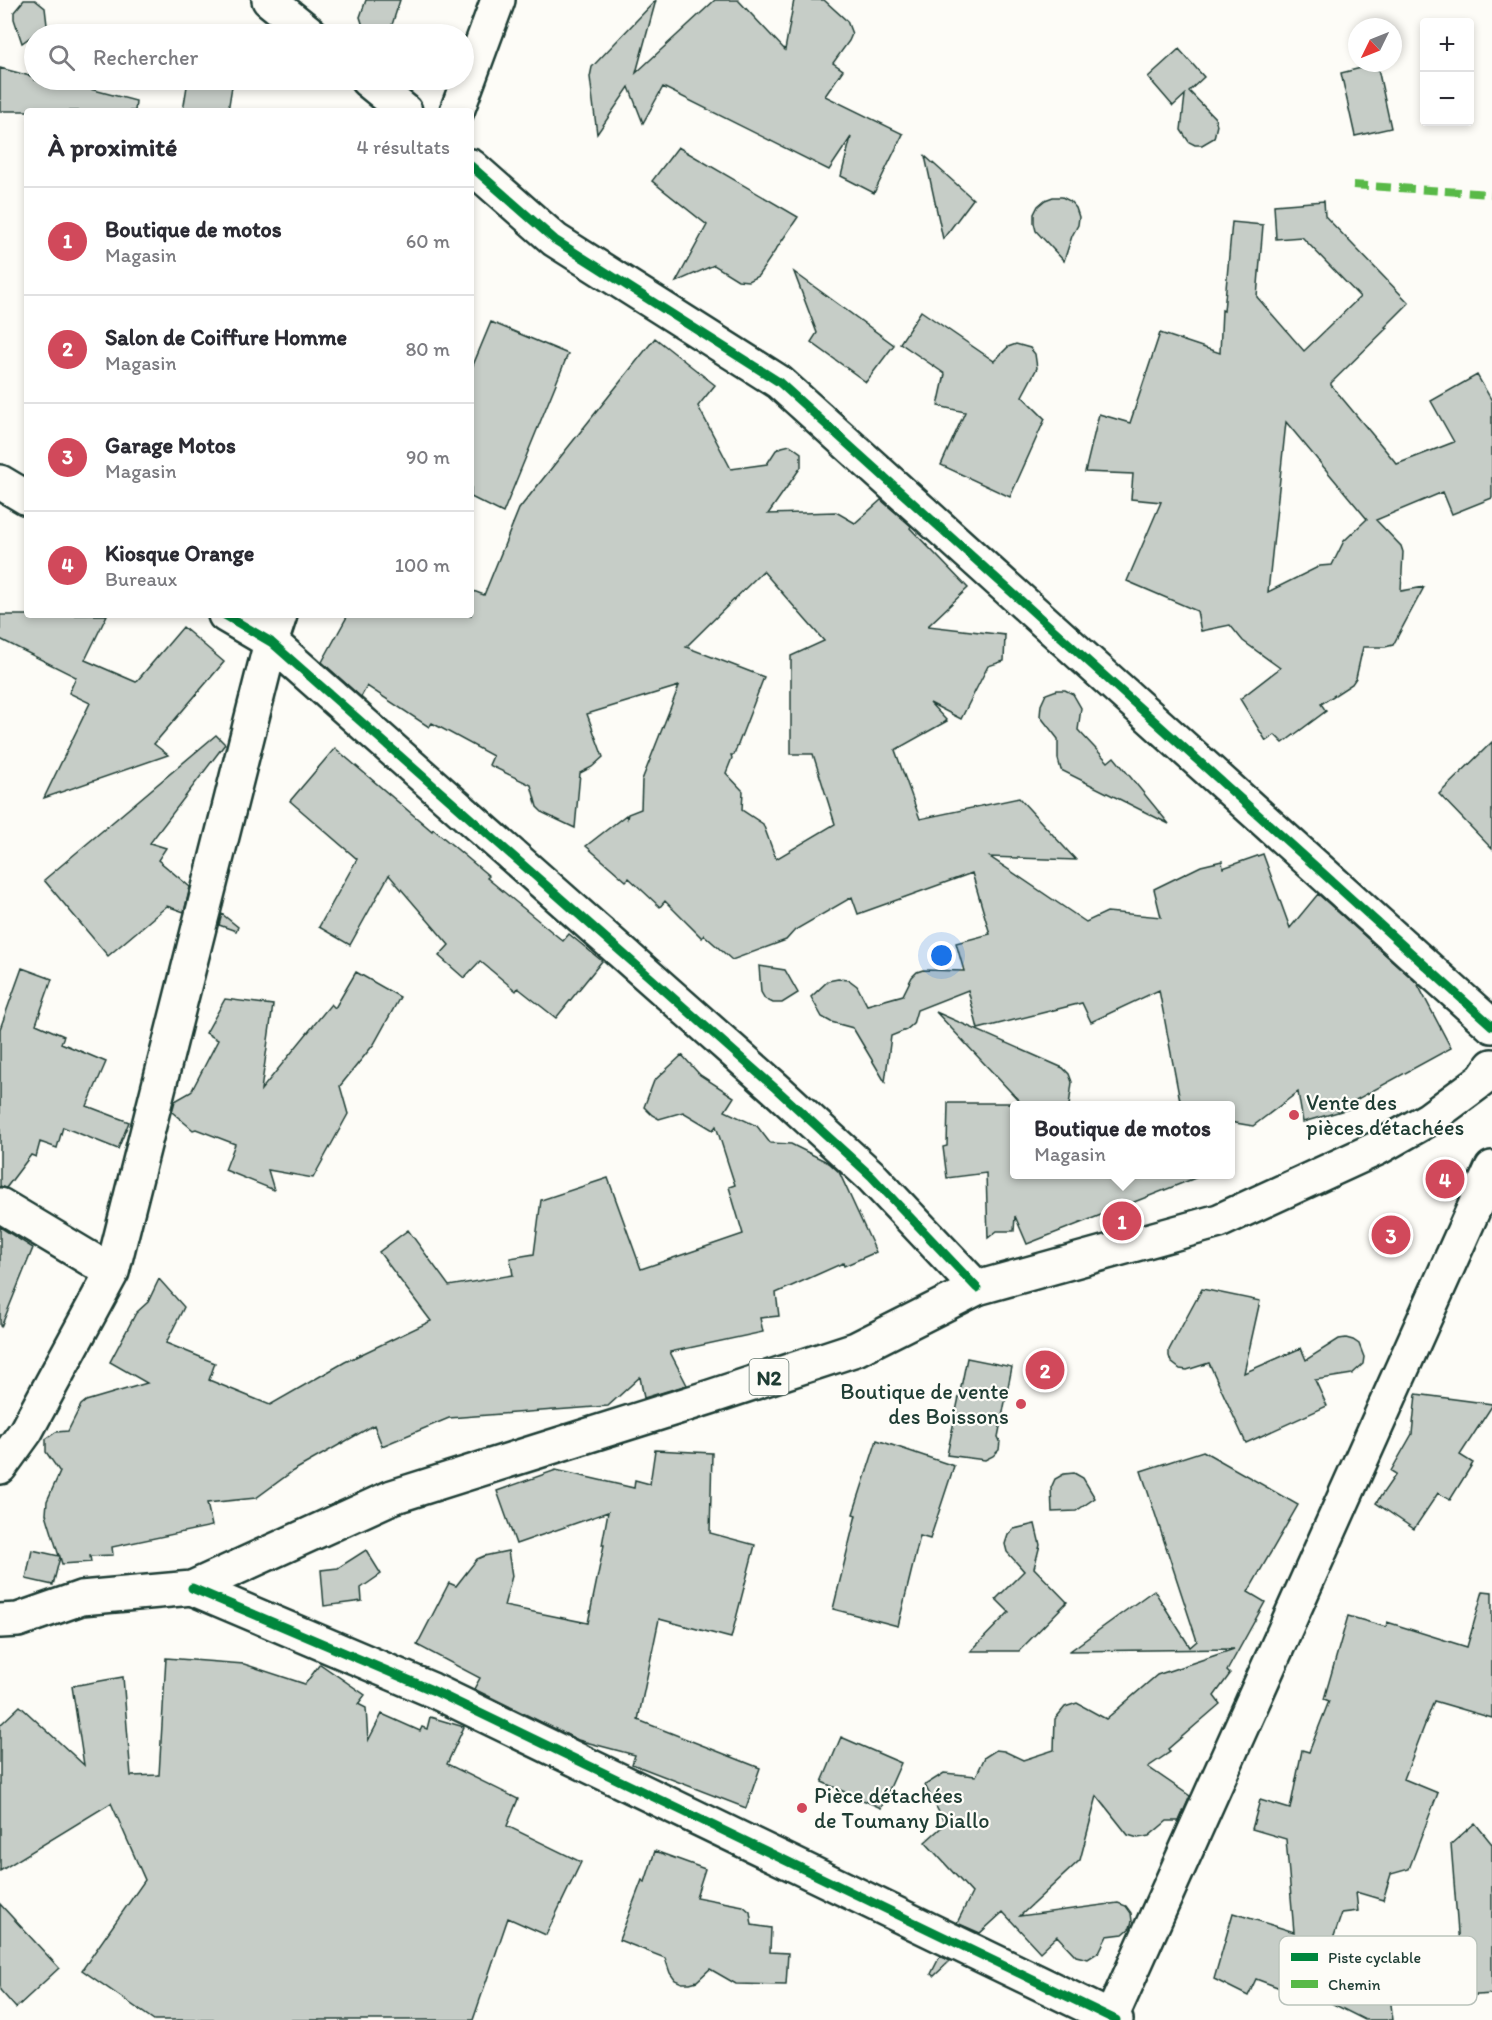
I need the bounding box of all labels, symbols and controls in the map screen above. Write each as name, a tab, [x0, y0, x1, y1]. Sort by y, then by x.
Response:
north arrow	[1348, 18, 1402, 72]
map controls	[1420, 18, 1474, 126]
button: +	[1420, 18, 1474, 72]
search box	[24, 24, 474, 90]
icon: search	[45, 41, 78, 74]
text: Rechercher	[93, 44, 198, 71]
button: −	[1420, 72, 1474, 126]
text: À proximité	[48, 131, 177, 163]
text: 4 résultats	[357, 135, 450, 159]
text: Boutique de motos	[105, 216, 282, 243]
text: 1	[63, 229, 72, 253]
text: 60 m	[406, 229, 450, 253]
text: Magasin	[105, 243, 177, 267]
text: Salon de Coiffure Homme	[105, 324, 347, 351]
text: 2	[62, 337, 73, 361]
text: 80 m	[405, 337, 450, 361]
text: Magasin	[105, 351, 177, 375]
text: Garage Motos	[105, 432, 236, 459]
text: 3	[62, 445, 73, 469]
text: 90 m	[406, 445, 450, 469]
text: Magasin	[105, 459, 177, 483]
text: Kiosque Orange	[105, 540, 254, 567]
text: 4	[61, 553, 74, 577]
text: 100 m	[395, 553, 450, 577]
text: Bureaux	[105, 567, 177, 591]
your location	[927, 941, 956, 970]
place label: Vente des pièces détachées	[1306, 1089, 1464, 1141]
popup	[1010, 1101, 1235, 1179]
marker: Vente des pièces détachées	[1287, 1108, 1301, 1122]
text: Boutique de motos	[1034, 1115, 1211, 1142]
text: Magasin	[1034, 1142, 1106, 1166]
pin: 4	[1426, 1156, 1464, 1202]
pin: 1	[1102, 1198, 1142, 1244]
pin: 3	[1372, 1212, 1410, 1258]
pin: 2	[1026, 1348, 1064, 1392]
road number: N2	[750, 1359, 788, 1395]
place label: Boutique de vente des Boissons	[840, 1378, 1009, 1430]
marker: Boutique de vente des Boissons	[1014, 1397, 1028, 1411]
place label: Pièce détachées de Toumany Diallo	[814, 1782, 989, 1834]
marker: Pièce détachées de Toumany Diallo	[795, 1801, 809, 1815]
legend	[1279, 1936, 1477, 2005]
text: Piste cyclable	[1328, 1948, 1421, 1967]
text: Chemin	[1328, 1975, 1381, 1994]

